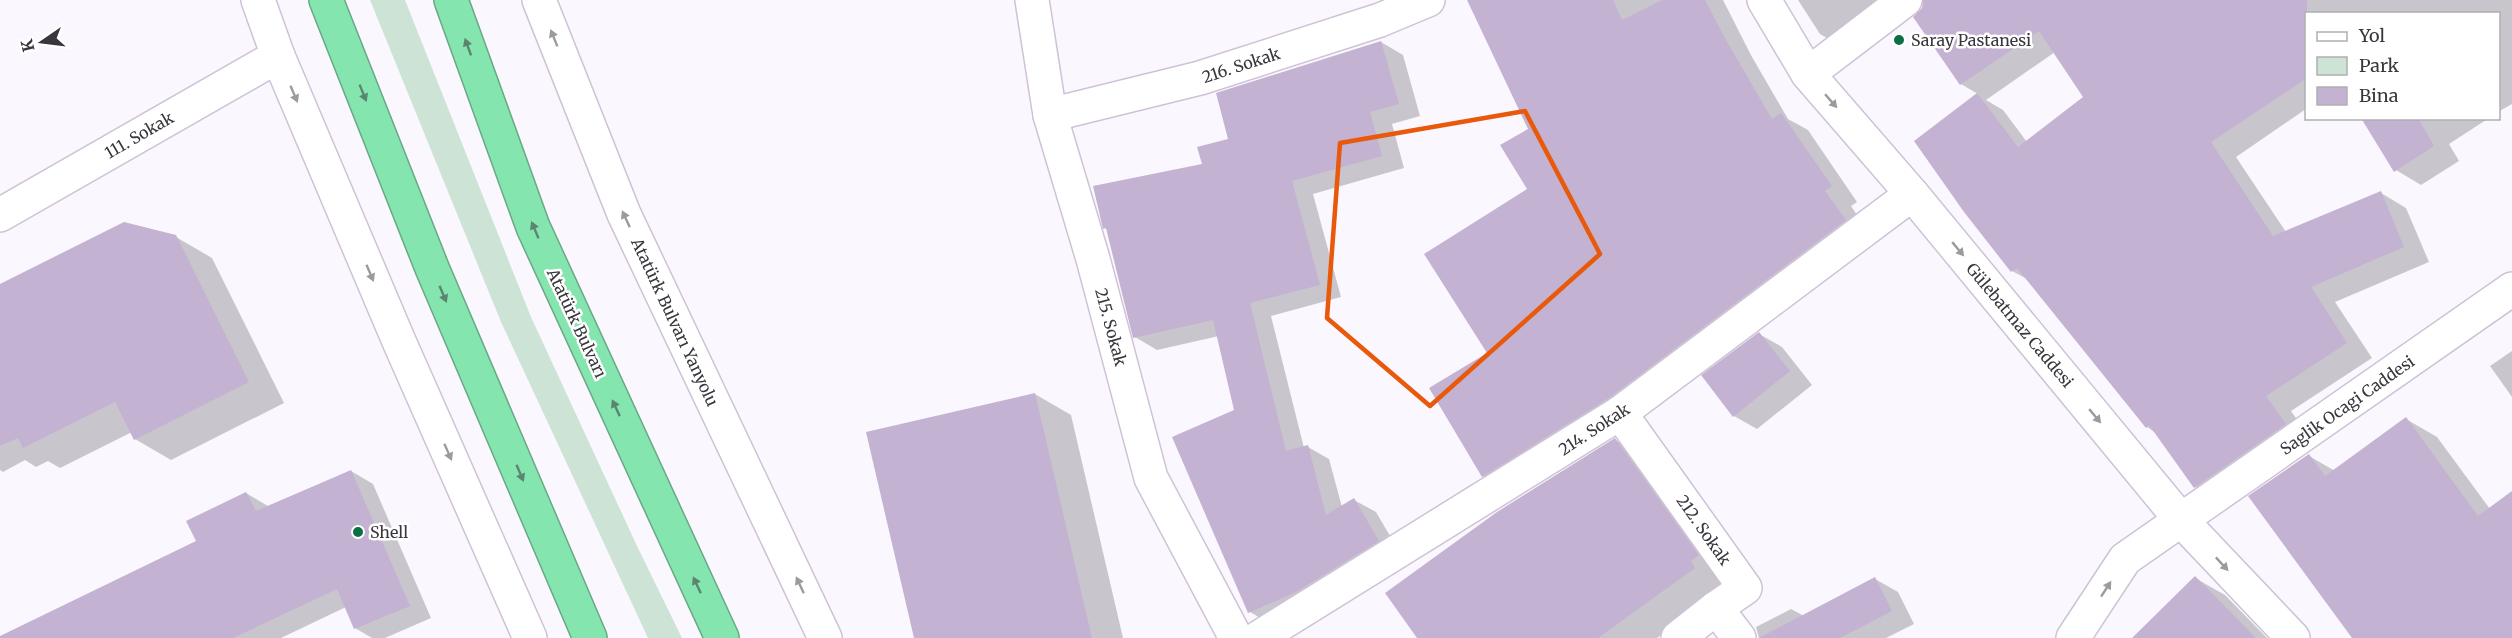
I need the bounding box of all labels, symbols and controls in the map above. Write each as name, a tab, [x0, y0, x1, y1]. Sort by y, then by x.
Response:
north arrow	[12, 12, 72, 72]
legend	[2305, 12, 2500, 120]
text: Yol	[2358, 24, 2385, 47]
one-way arrow	[549, 29, 558, 47]
place label: Saray Pastanesi	[1911, 30, 2031, 50]
marker: Saray Pastanesi	[1892, 33, 1906, 47]
text: K	[16, 37, 39, 54]
one-way arrow	[462, 38, 472, 56]
street label: 216. Sokak	[1200, 43, 1283, 87]
text: Park	[2359, 54, 2400, 77]
text: Bina	[2359, 84, 2399, 107]
one-way arrow	[289, 85, 299, 103]
one-way arrow	[358, 85, 368, 103]
one-way arrow	[1824, 93, 1837, 108]
street label: 111. Sokak	[101, 107, 178, 163]
one-way arrow	[622, 211, 631, 228]
one-way arrow	[530, 221, 540, 239]
street label: Atatürk Bulvarı Yanyolu	[627, 234, 723, 409]
one-way arrow	[1951, 241, 1964, 257]
street label: Gülebatmaz Caddesi	[1962, 259, 2078, 391]
street label: Atatürk Bulvarı	[543, 264, 611, 381]
one-way arrow	[365, 265, 375, 283]
one-way arrow	[438, 285, 448, 303]
street label: 215. Sokak	[1091, 286, 1131, 369]
street label: Saglik Ocagi Caddesi	[2276, 351, 2418, 459]
one-way arrow	[611, 398, 621, 416]
street label: 214. Sokak	[1555, 398, 1634, 459]
one-way arrow	[2089, 408, 2102, 424]
one-way arrow	[443, 444, 452, 461]
one-way arrow	[515, 465, 525, 483]
street label: 212. Sokak	[1673, 491, 1736, 570]
place label: Shell	[370, 522, 408, 542]
marker: Shell	[351, 525, 365, 539]
one-way arrow	[2215, 556, 2229, 570]
one-way arrow	[692, 576, 702, 594]
one-way arrow	[795, 577, 804, 594]
one-way arrow	[2100, 581, 2111, 597]

